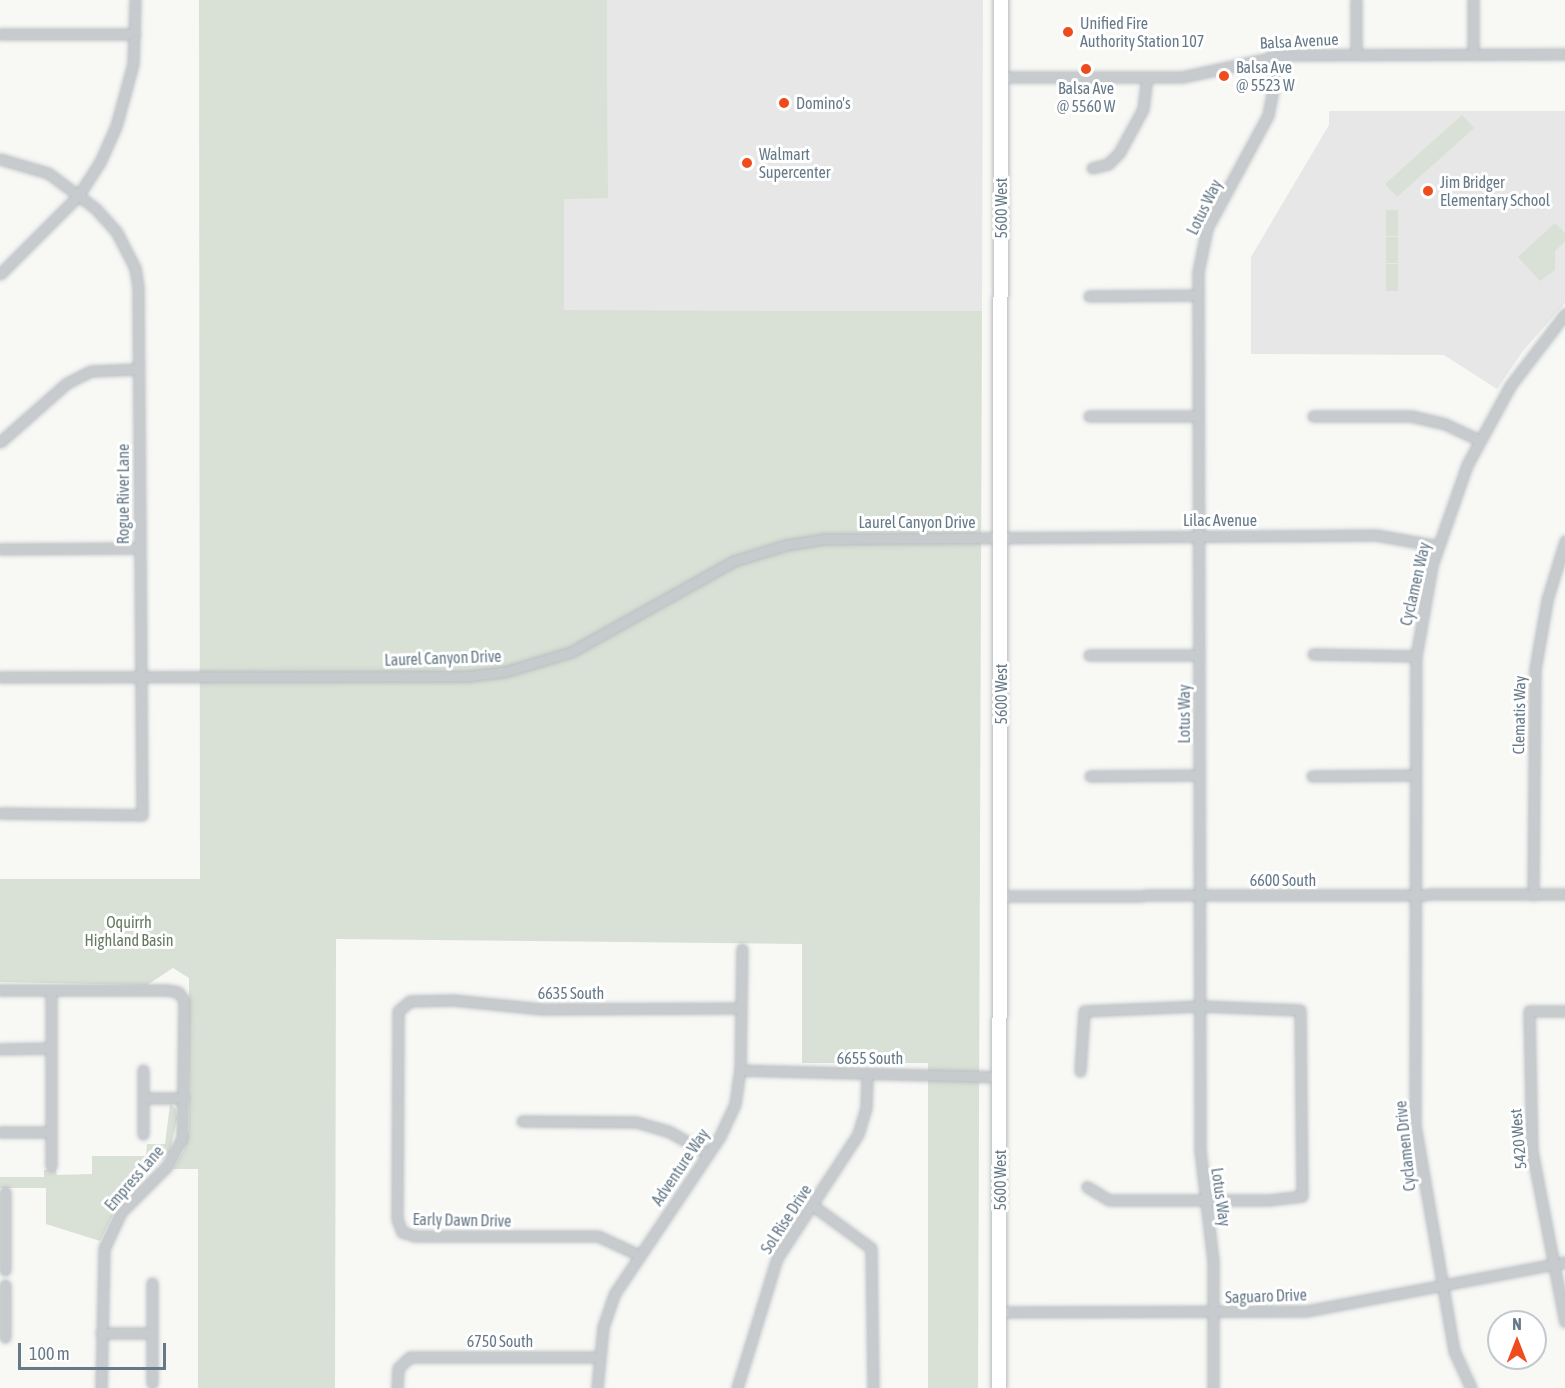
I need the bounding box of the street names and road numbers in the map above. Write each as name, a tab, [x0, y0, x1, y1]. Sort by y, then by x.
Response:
street label: Balsa Avenue	[1259, 29, 1339, 53]
street label: Lotus Way	[1182, 176, 1226, 238]
street label: 5600 West	[991, 178, 1011, 238]
street label: Rogue River Lane	[113, 444, 133, 544]
street label: Lilac Avenue	[1183, 510, 1257, 530]
street label: Laurel Canyon Drive	[858, 512, 976, 532]
street label: Cyclamen Way	[1396, 540, 1434, 628]
street label: Laurel Canyon Drive	[384, 646, 502, 670]
street label: 5600 West	[991, 664, 1011, 724]
street label: Clematis Way	[1509, 675, 1529, 755]
street label: Lotus Way	[1174, 684, 1194, 744]
street label: 6600 South	[1250, 870, 1316, 890]
street label: 6635 South	[538, 983, 604, 1003]
street label: 6655 South	[837, 1048, 903, 1068]
street label: Cyclamen Drive	[1391, 1100, 1419, 1192]
street label: 5420 West	[1506, 1108, 1530, 1170]
street label: Adventure Way	[647, 1125, 713, 1209]
street label: Empress Lane	[100, 1141, 168, 1215]
street label: 5600 West	[990, 1150, 1010, 1210]
street label: Lotus Way	[1207, 1166, 1235, 1228]
street label: Sol Rise Drive	[757, 1181, 815, 1257]
street label: Early Dawn Drive	[412, 1210, 512, 1230]
street label: Saguaro Drive	[1225, 1285, 1307, 1307]
street label: 6750 South	[467, 1331, 533, 1351]

